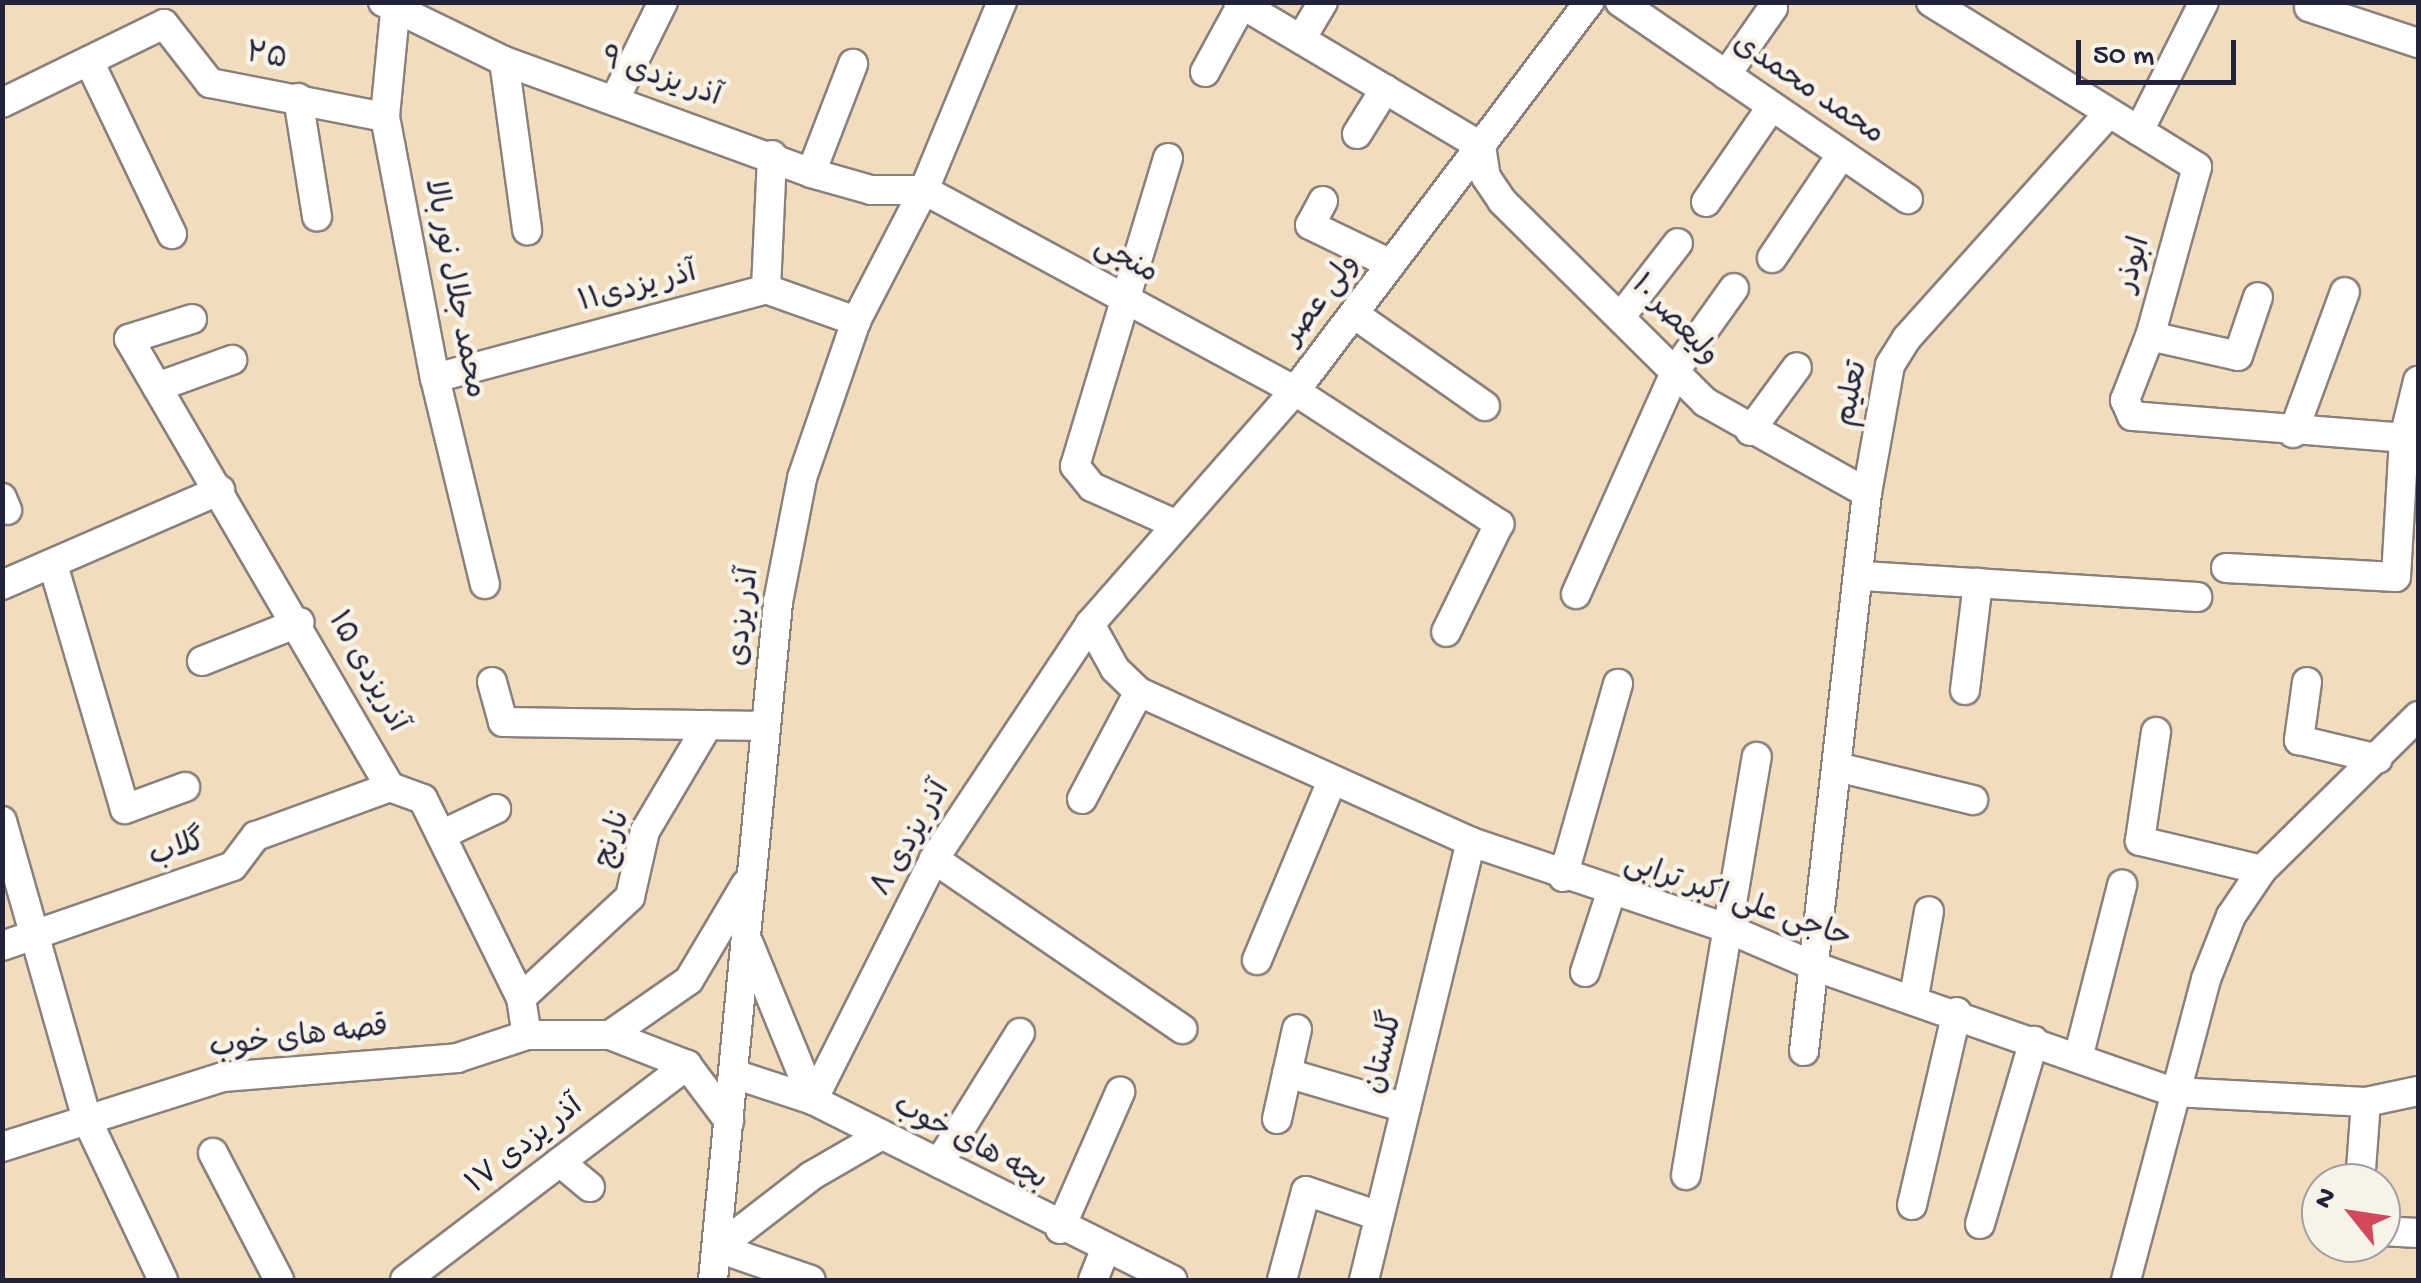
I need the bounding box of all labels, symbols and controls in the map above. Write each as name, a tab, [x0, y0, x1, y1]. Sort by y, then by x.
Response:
scale bar	[2081, 20, 2241, 82]
street label: محمد محمدی	[1725, 27, 1889, 155]
street label: ۲۵	[243, 38, 289, 80]
text: 50 m	[2093, 40, 2154, 75]
street label: آذر یزدی ۹	[595, 43, 725, 117]
street label: محمد جلال نور بالا	[413, 176, 491, 402]
street label: منجی	[1087, 230, 1163, 294]
street label: ابوذر	[2111, 233, 2161, 297]
street label: ولی عصر	[1277, 248, 1369, 354]
street label: آذر یزدی۱۱	[575, 257, 701, 323]
street label: ۱۰ ولیعصر	[1621, 269, 1725, 375]
street label: تعلیم	[1830, 358, 1878, 430]
street label: آذر یزدی	[722, 566, 770, 668]
street label: ۱۵ آذریزدی	[317, 606, 413, 740]
street label: ۸ آذر یزدی	[866, 776, 960, 904]
street label: نارنج	[589, 805, 641, 873]
street label: گلاب	[145, 825, 211, 877]
street label: حاجی علی اکبر ترابی	[1619, 847, 1855, 959]
street label: گلستان	[1358, 1008, 1414, 1098]
street label: قصه های خوب	[208, 1011, 390, 1069]
street label: بچه های خوب	[886, 1089, 1052, 1201]
street label: آذر یزدی ۱۷	[461, 1090, 591, 1204]
north arrow	[2301, 1163, 2401, 1263]
text: N	[2307, 1183, 2345, 1215]

